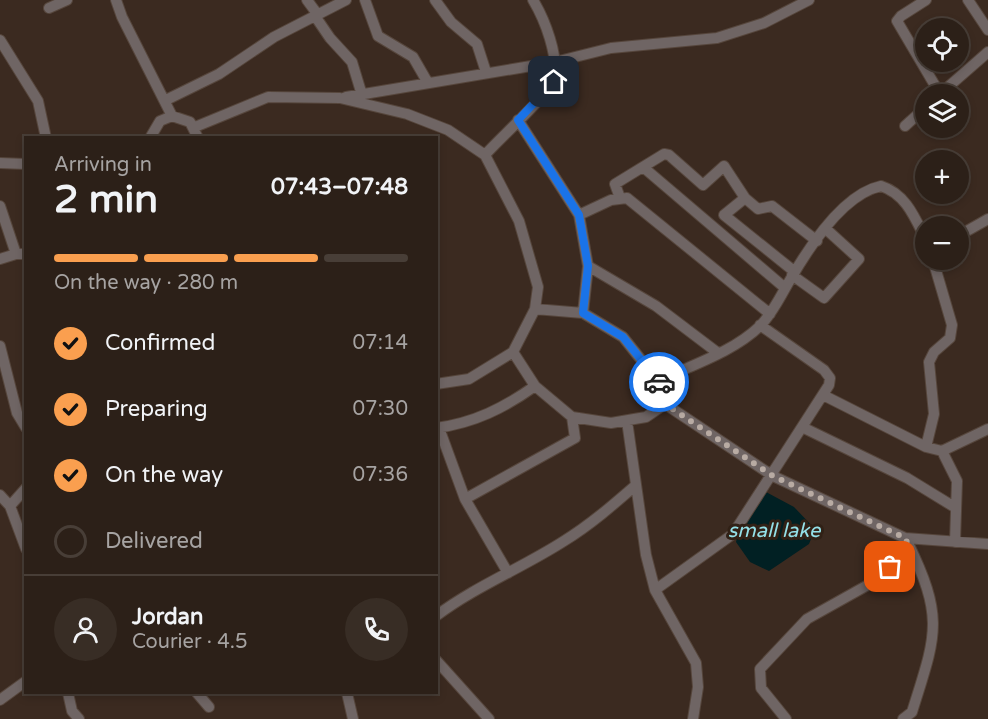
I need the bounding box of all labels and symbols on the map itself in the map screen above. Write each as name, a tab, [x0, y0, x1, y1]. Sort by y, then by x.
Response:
pin	[528, 56, 579, 107]
courier	[629, 352, 689, 412]
water label: small lake	[728, 519, 822, 543]
pin	[864, 541, 915, 592]

